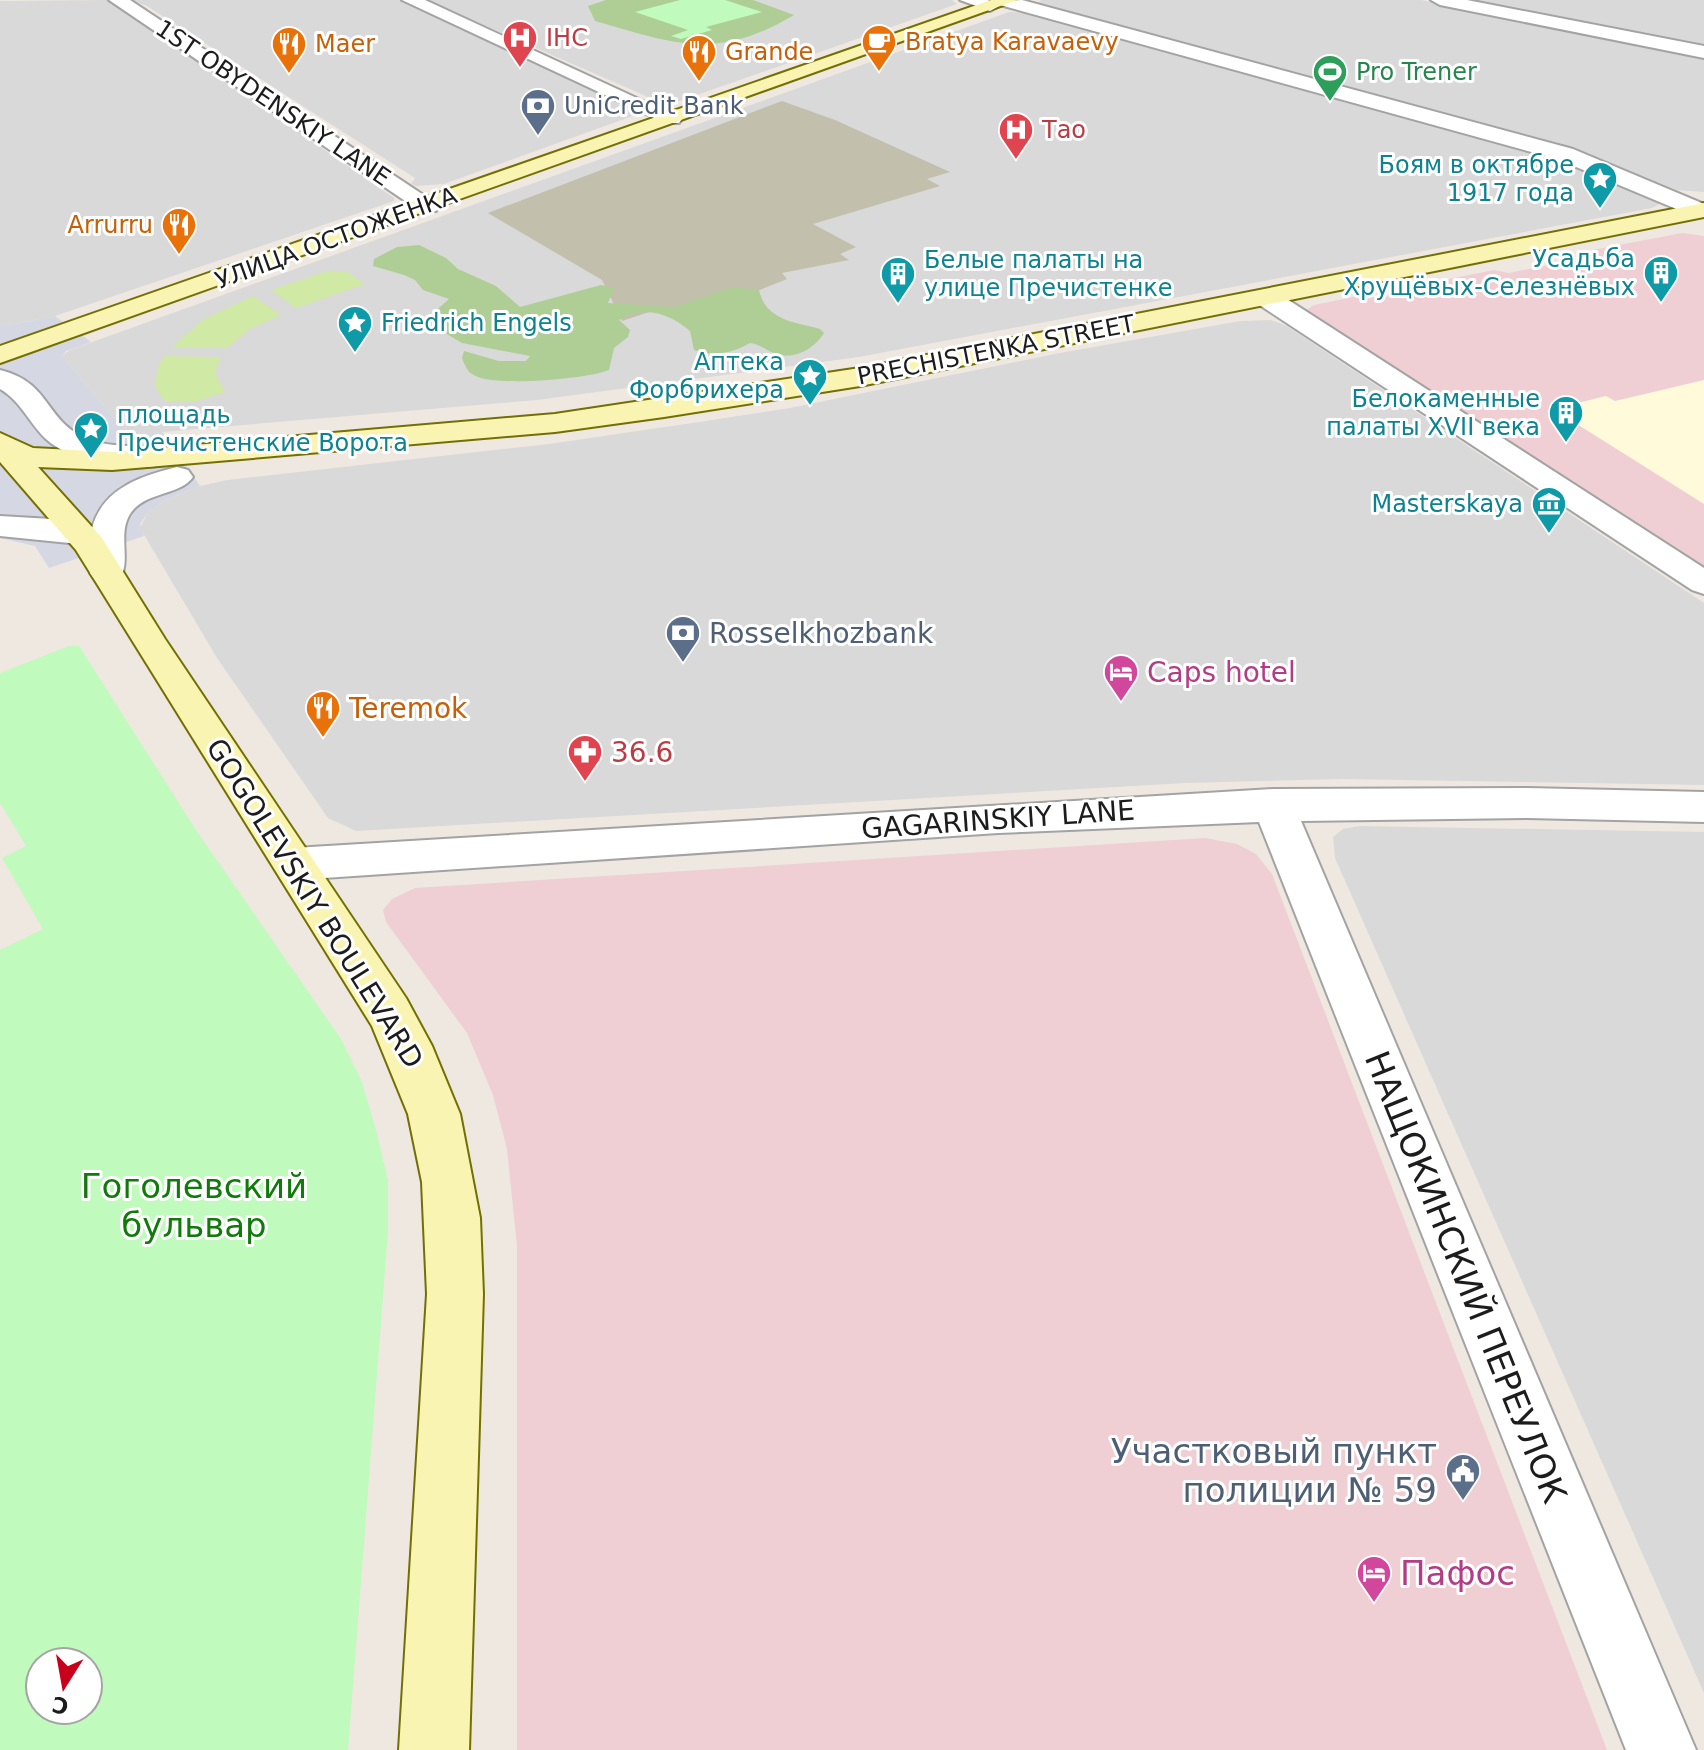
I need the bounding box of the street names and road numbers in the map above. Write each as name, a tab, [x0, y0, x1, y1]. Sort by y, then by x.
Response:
street label: 1ST OBYDENSKIY LANE	[150, 14, 396, 192]
street label: УЛИЦА ОСТОЖЕНКА	[211, 181, 461, 295]
street label: PRECHISTENKA STREET	[855, 309, 1137, 391]
street label: GOGOLEVSKIY BOULEVARD	[199, 732, 430, 1074]
street label: GAGARINSKIY LANE	[860, 793, 1136, 846]
street label: НАЩОКИНСКИЙ ПЕРЕУЛОК	[1357, 1045, 1575, 1509]

